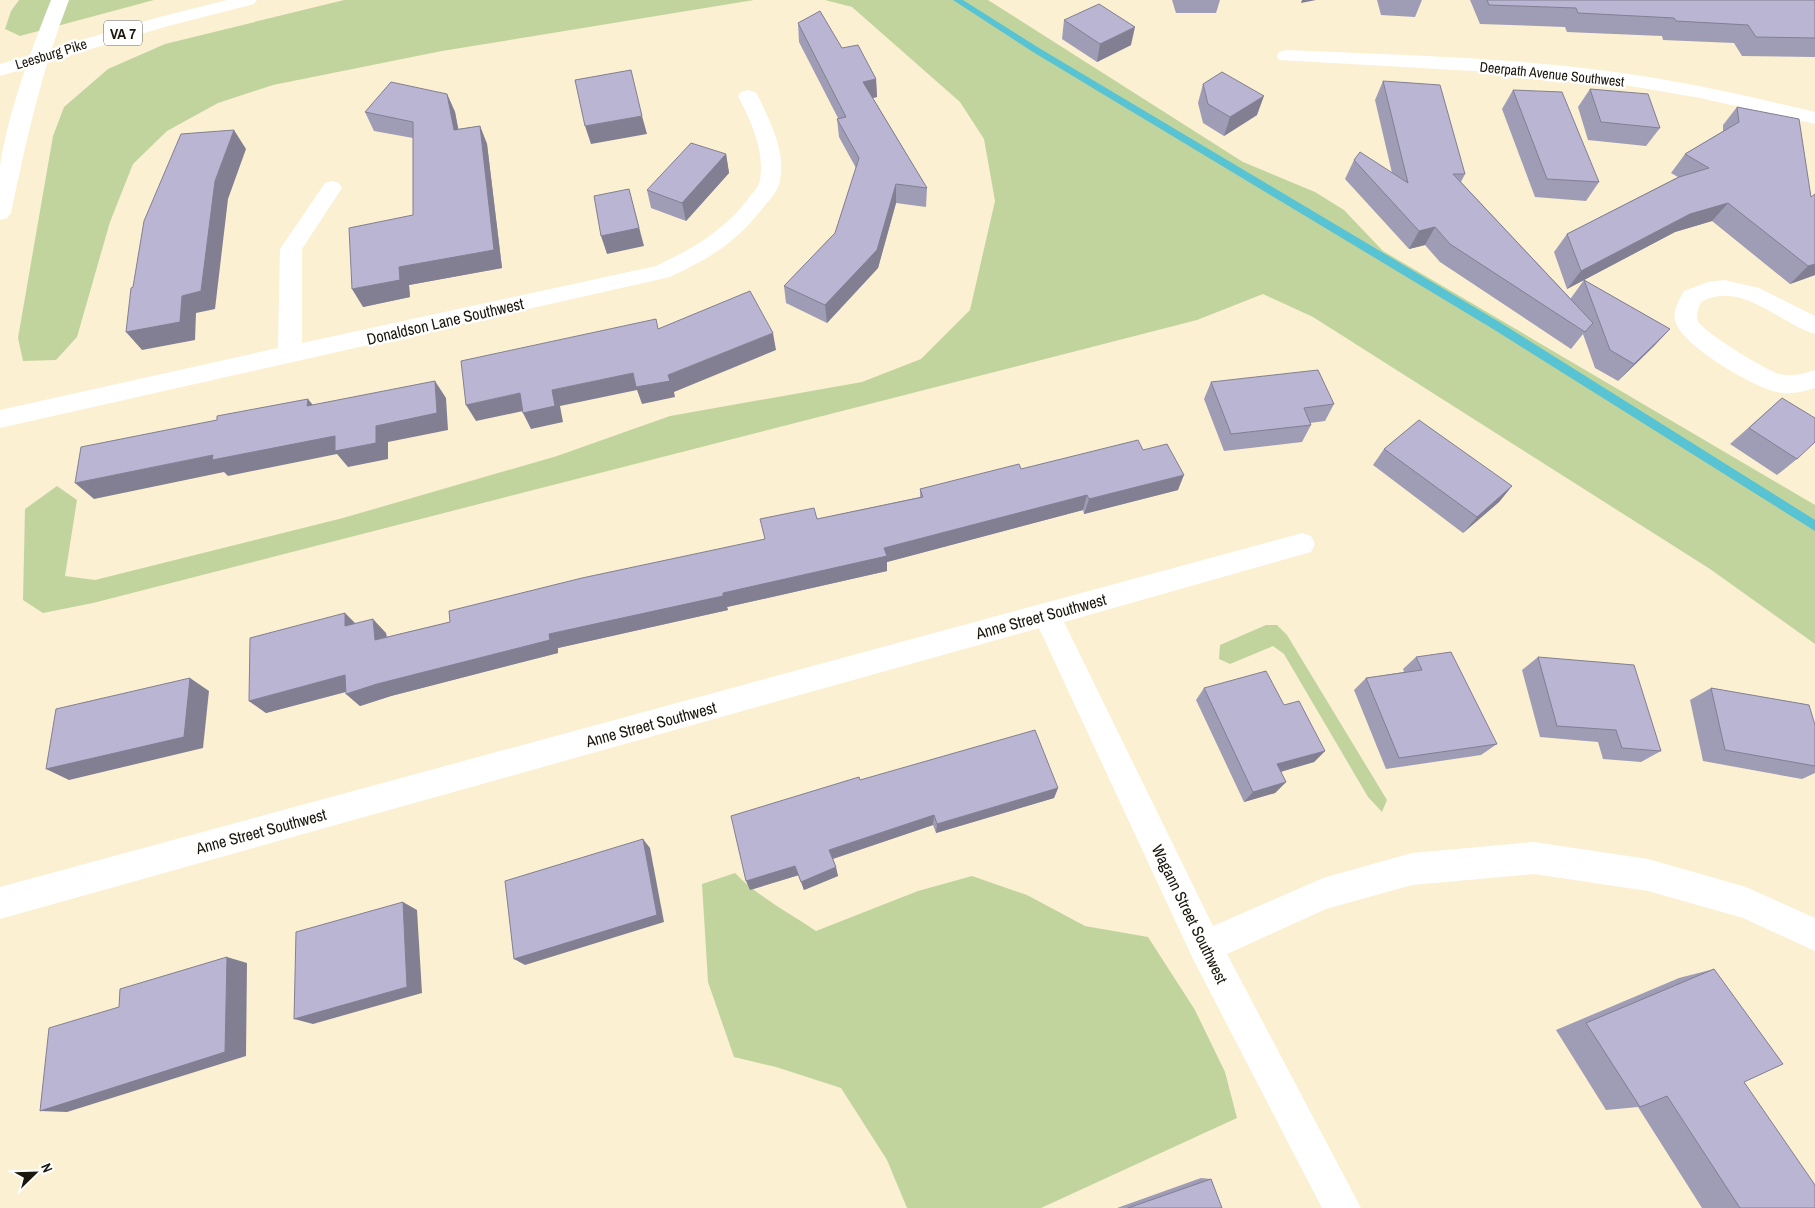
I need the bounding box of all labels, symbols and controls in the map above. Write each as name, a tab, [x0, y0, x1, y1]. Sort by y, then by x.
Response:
road number: VA 7	[104, 20, 142, 46]
street label: Leesburg Pike	[13, 35, 89, 73]
street label: Deerpath Avenue Southwest	[1479, 57, 1625, 91]
street label: Donaldson Lane Southwest	[364, 292, 526, 350]
street label: Anne Street Southwest	[972, 588, 1109, 644]
street label: Anne Street Southwest	[582, 696, 719, 752]
street label: Anne Street Southwest	[192, 803, 329, 859]
street label: Wagann Street Southwest	[1147, 841, 1233, 987]
north arrow	[10, 1148, 60, 1198]
text: N	[37, 1161, 57, 1175]

